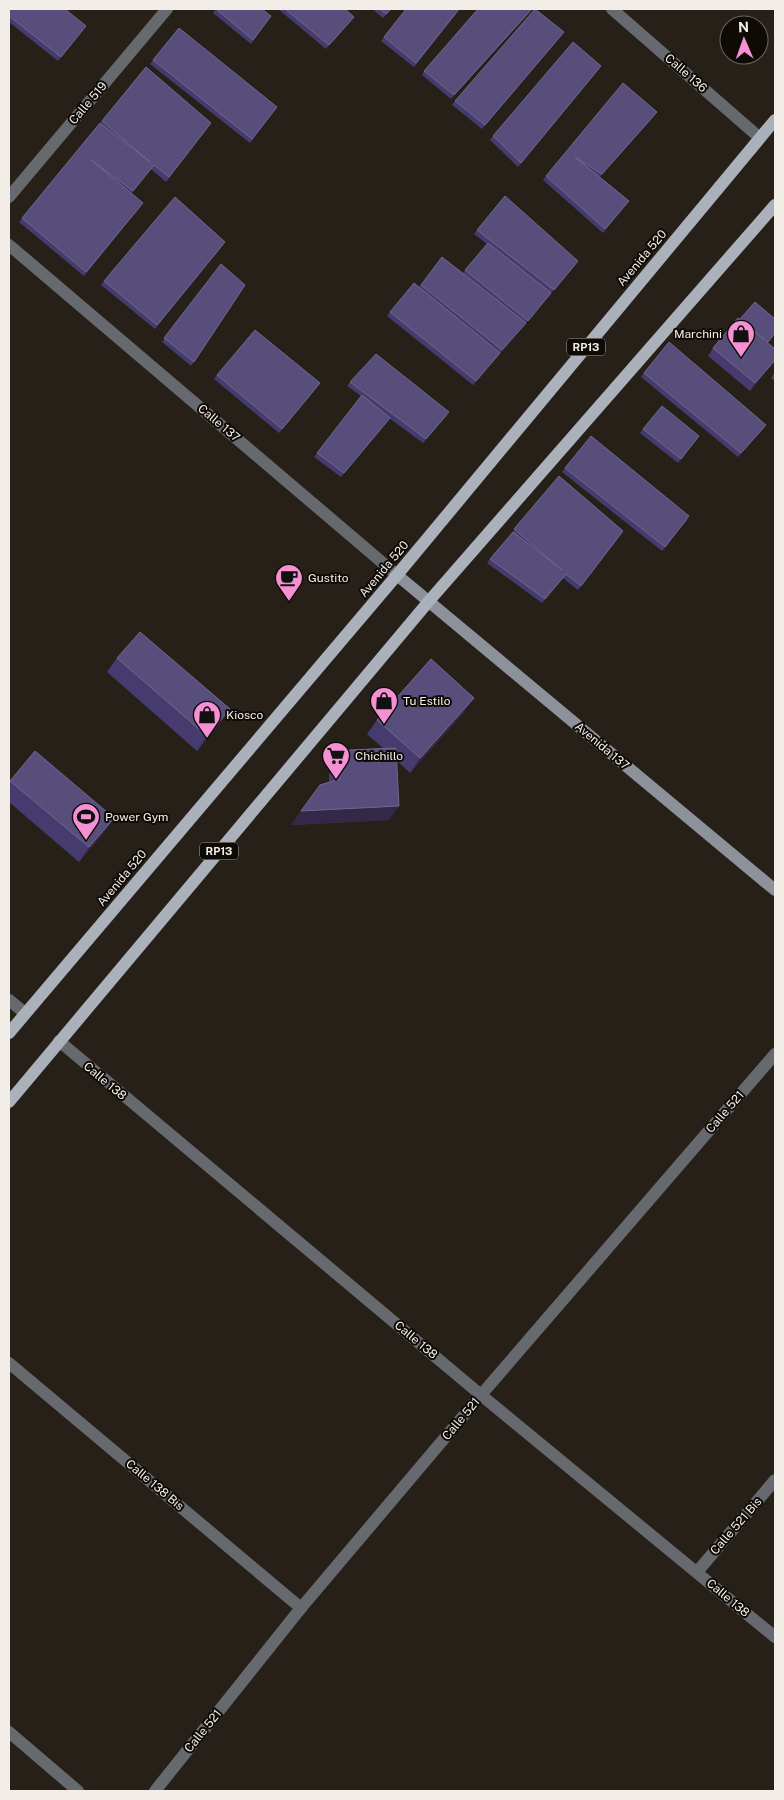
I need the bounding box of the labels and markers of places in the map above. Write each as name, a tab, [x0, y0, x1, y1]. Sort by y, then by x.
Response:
shop icon: Marchini	[726, 319, 756, 358]
place label: Marchini	[674, 327, 722, 341]
cafe icon: Gustito	[274, 563, 304, 602]
place label: Gustito	[308, 571, 349, 585]
shop icon: Tu Estilo	[369, 686, 399, 725]
place label: Tu Estilo	[403, 694, 451, 708]
shop icon: Kiosco	[192, 700, 222, 739]
place label: Kiosco	[226, 708, 263, 722]
supermarket icon: Chichillo	[321, 741, 351, 780]
place label: Chichillo	[355, 749, 403, 763]
sports icon: Power Gym	[71, 802, 101, 841]
place label: Power Gym	[105, 810, 168, 824]

